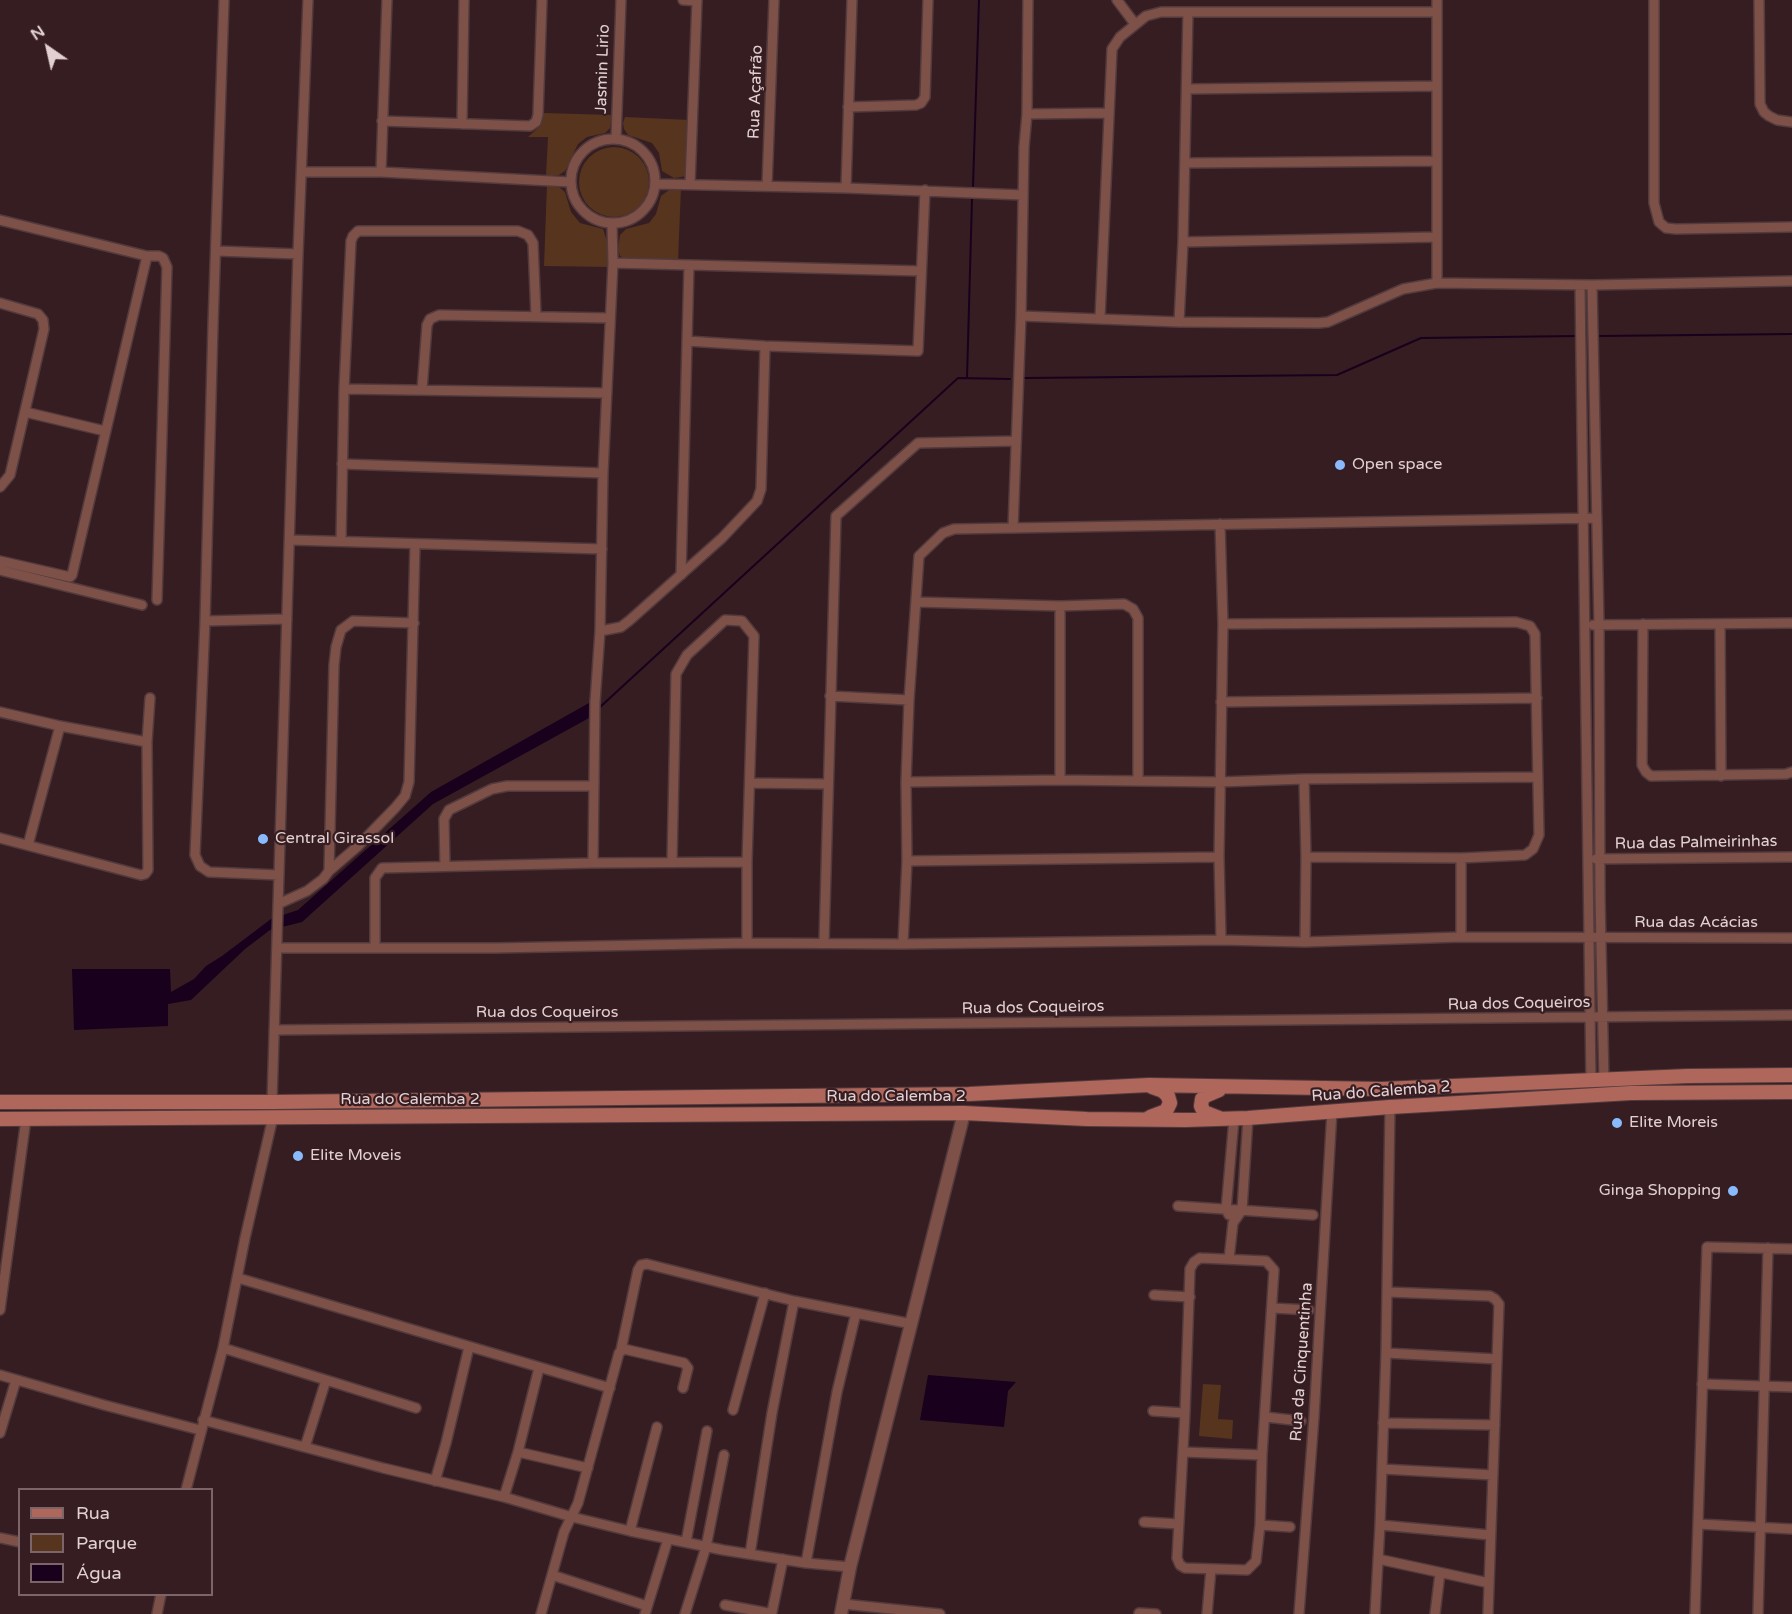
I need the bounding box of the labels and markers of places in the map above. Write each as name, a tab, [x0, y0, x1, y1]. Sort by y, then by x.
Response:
place label: Open space	[1352, 455, 1442, 475]
marker: Open space	[1333, 458, 1347, 472]
place label: Central Girassol	[275, 829, 394, 849]
marker: Central Girassol	[256, 832, 270, 846]
place label: Elite Moreis	[1629, 1113, 1718, 1133]
marker: Elite Moreis	[1610, 1116, 1624, 1130]
place label: Elite Moveis	[310, 1146, 401, 1166]
marker: Elite Moveis	[291, 1149, 305, 1163]
place label: Ginga Shopping	[1599, 1181, 1721, 1201]
marker: Ginga Shopping	[1726, 1184, 1740, 1198]

